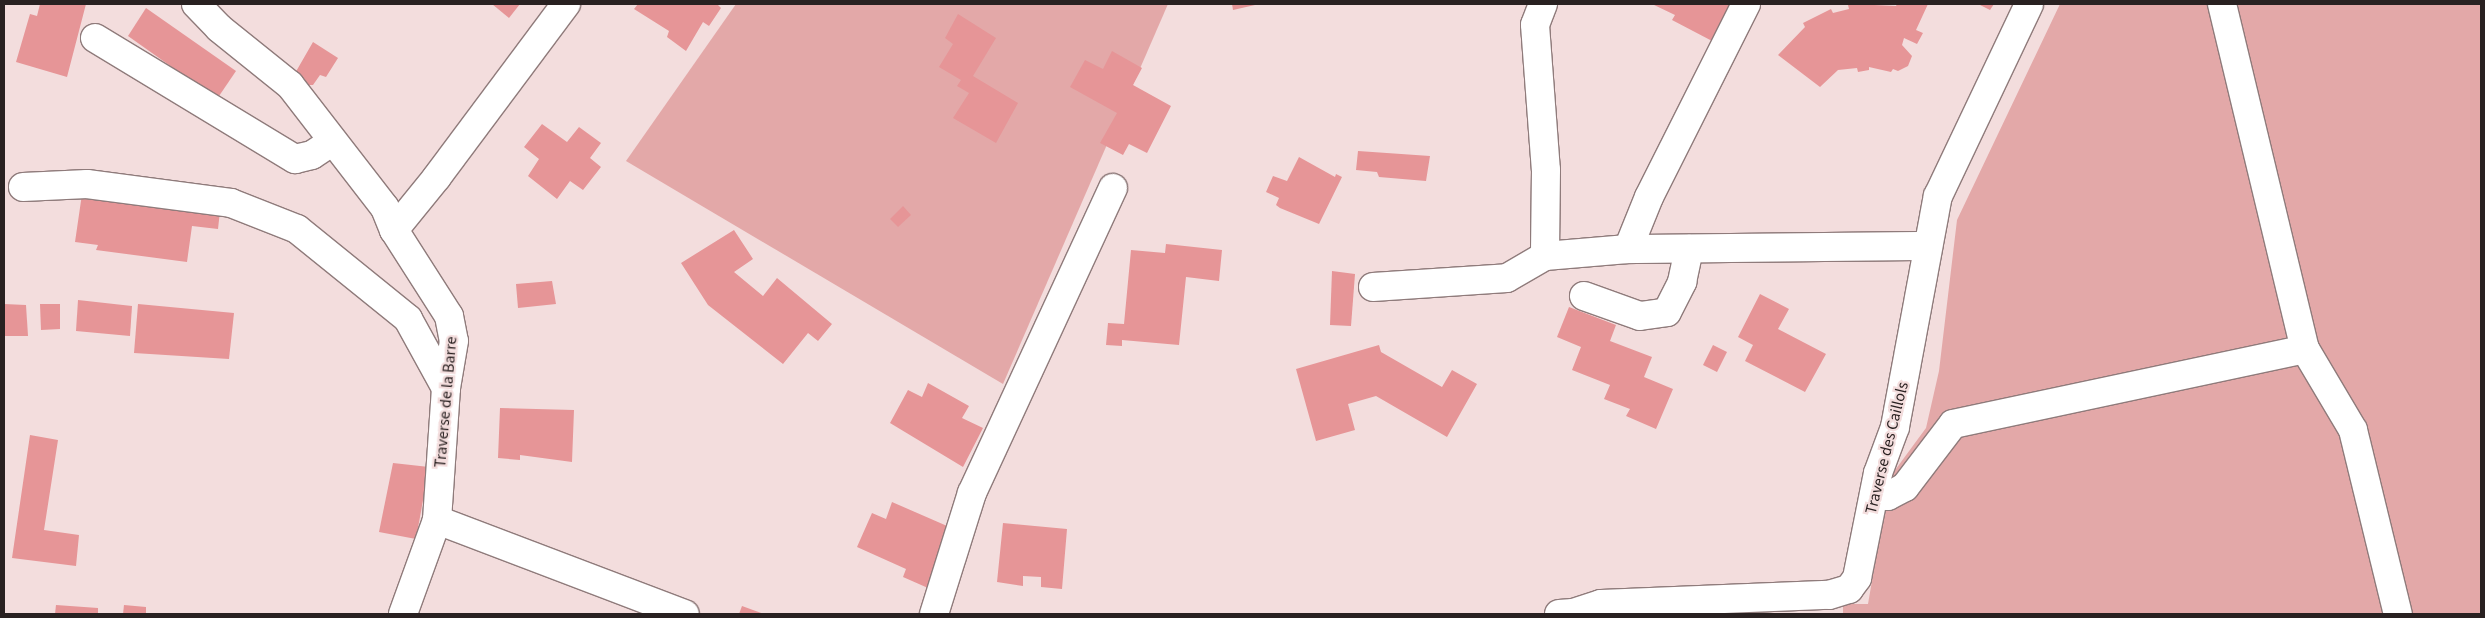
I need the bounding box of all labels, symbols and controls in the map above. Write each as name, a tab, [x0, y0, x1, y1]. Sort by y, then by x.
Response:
street label: Traverse de la Barre	[431, 336, 461, 468]
street label: Traverse des Caillols	[1861, 380, 1913, 516]

